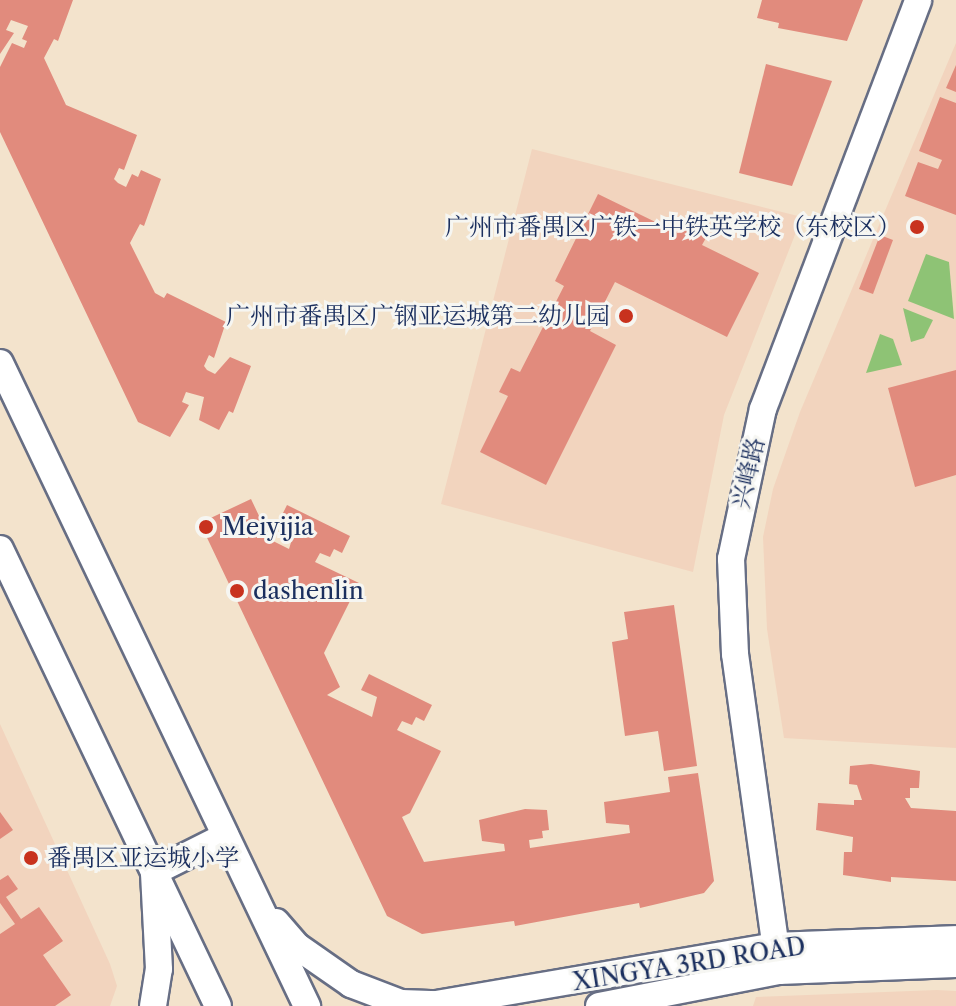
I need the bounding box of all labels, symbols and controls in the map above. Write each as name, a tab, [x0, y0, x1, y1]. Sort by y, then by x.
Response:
place label: 广州市番禺区广铁一中铁英学校（东校区）	[445, 213, 901, 241]
marker: 广州市番禺区广铁一中铁英学校（东校区）	[908, 218, 926, 236]
place label: 广州市番禺区广钢亚运城第二幼儿园	[226, 302, 610, 330]
marker: 广州市番禺区广钢亚运城第二幼儿园	[617, 307, 635, 325]
street label: 兴峰路	[726, 435, 770, 511]
place label: Meiyijia	[222, 513, 314, 541]
marker: Meiyijia	[197, 518, 215, 536]
place label: dashenlin	[253, 577, 364, 605]
marker: dashenlin	[228, 582, 246, 600]
place label: 番禺区亚运城小学	[47, 844, 239, 872]
marker: 番禺区亚运城小学	[22, 849, 40, 867]
street label: XINGYA 3RD ROAD	[570, 931, 808, 997]

